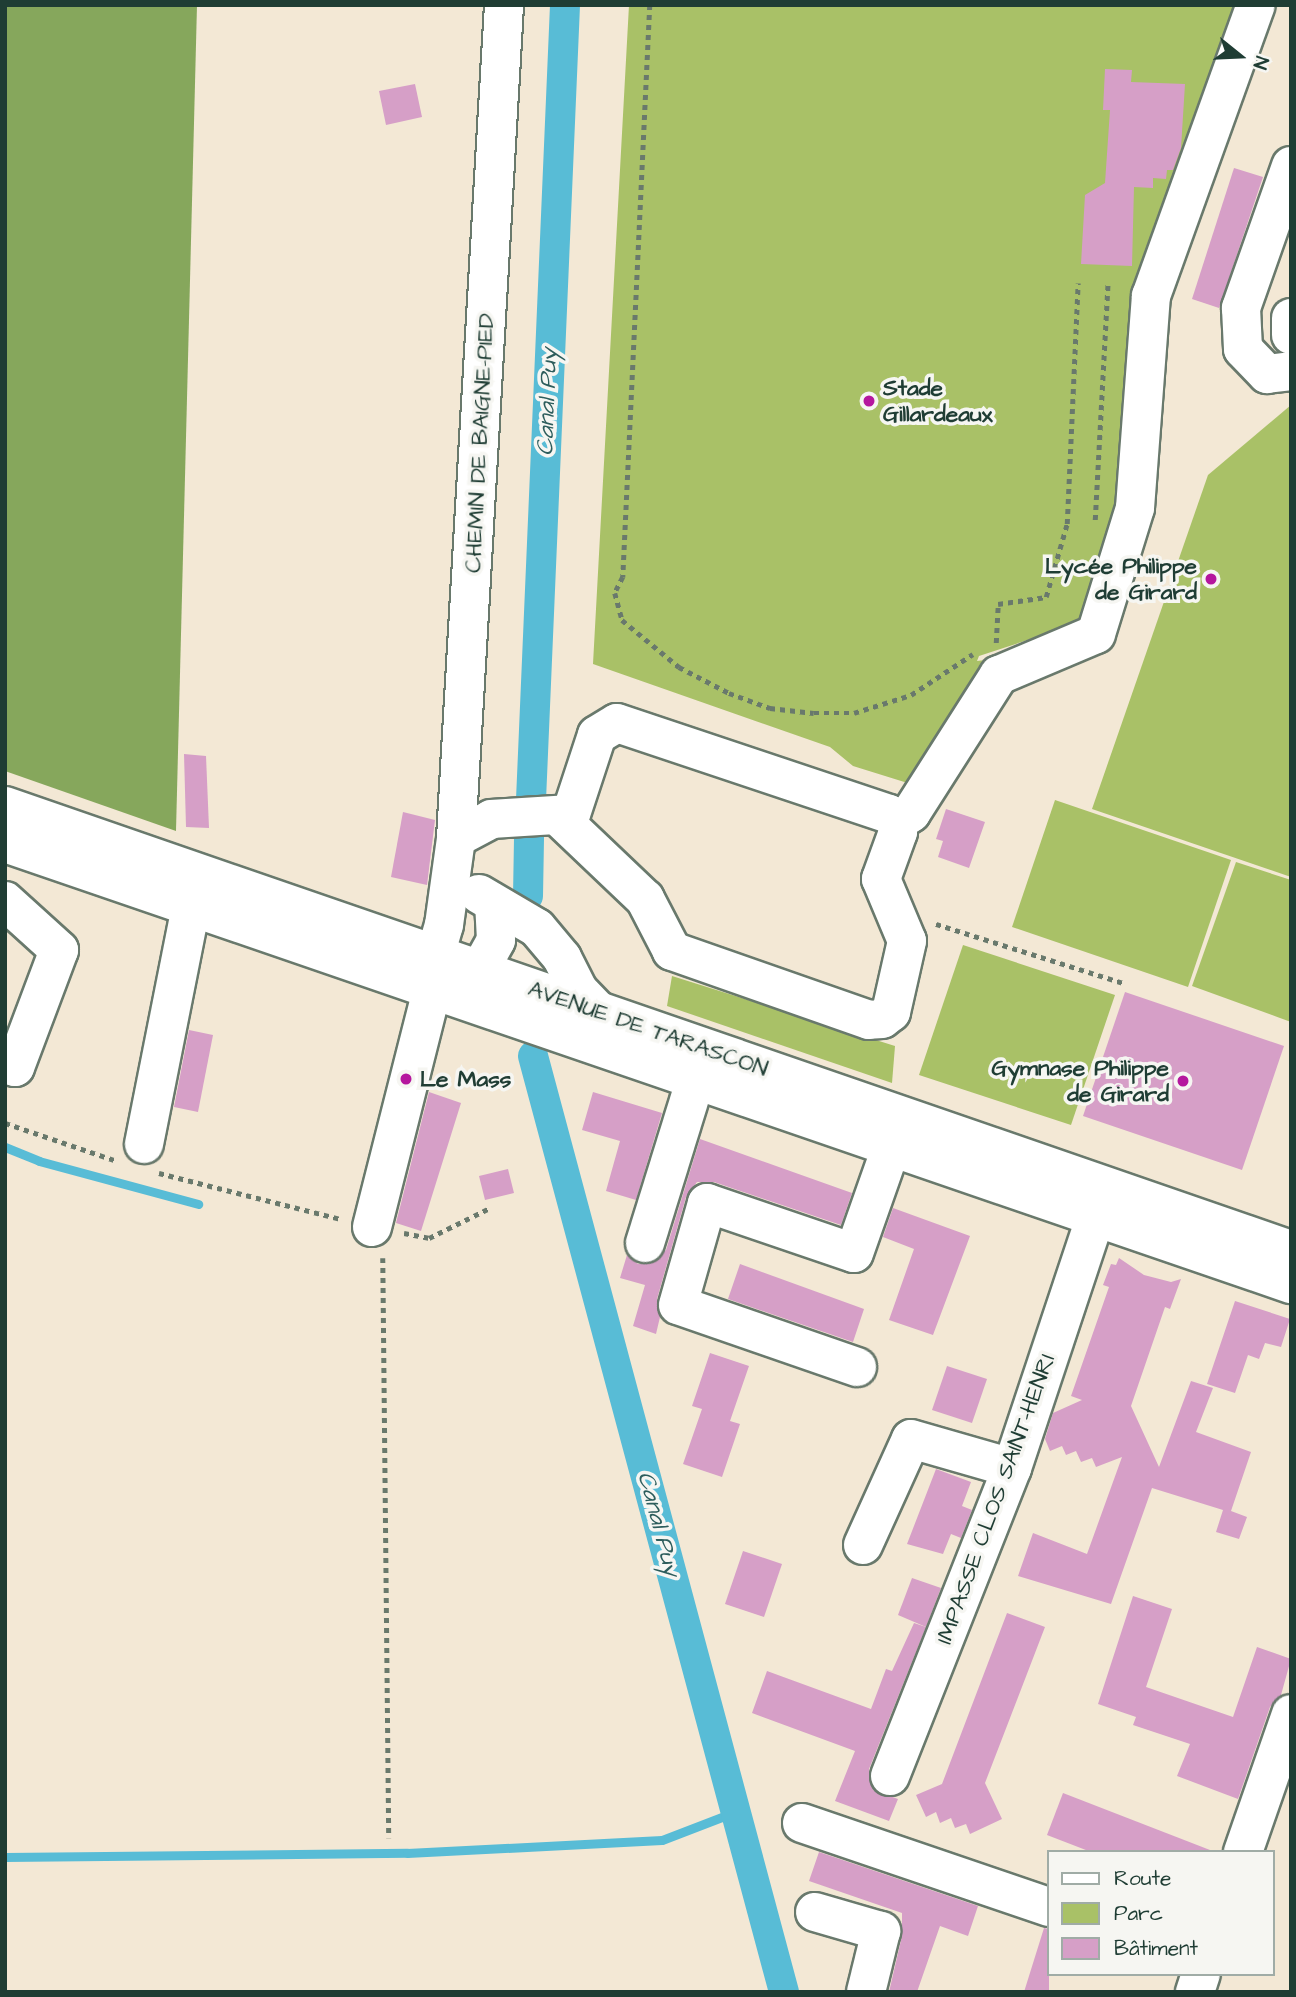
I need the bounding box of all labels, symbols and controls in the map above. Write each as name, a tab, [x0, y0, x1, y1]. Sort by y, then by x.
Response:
north arrow	[1205, 21, 1275, 91]
text: N	[1246, 53, 1275, 72]
street label: CHEMIN DE BAIGNE-PIED	[459, 312, 501, 574]
water label: Canal Puy	[532, 348, 564, 456]
place label: Stade Gillardeaux	[883, 374, 992, 428]
marker: Stade Gillardeaux	[861, 393, 877, 409]
place label: Lycée Philippe de Girard	[1045, 552, 1197, 606]
marker: Lycée Philippe de Girard	[1203, 571, 1219, 587]
street label: AVENUE DE TARASCON	[524, 975, 772, 1083]
place label: Gymnase Philippe de Girard	[991, 1054, 1169, 1108]
place label: Le Mass	[420, 1065, 511, 1093]
marker: Le Mass	[398, 1071, 414, 1087]
marker: Gymnase Philippe de Girard	[1175, 1073, 1191, 1089]
street label: IMPASSE CLOS SAINT-HENRI	[931, 1350, 1061, 1648]
water label: Canal Puy	[630, 1468, 686, 1580]
legend	[1048, 1850, 1275, 1976]
text: Route	[1114, 1864, 1171, 1893]
text: Parc	[1114, 1899, 1163, 1928]
text: Bâtiment	[1114, 1934, 1198, 1963]

